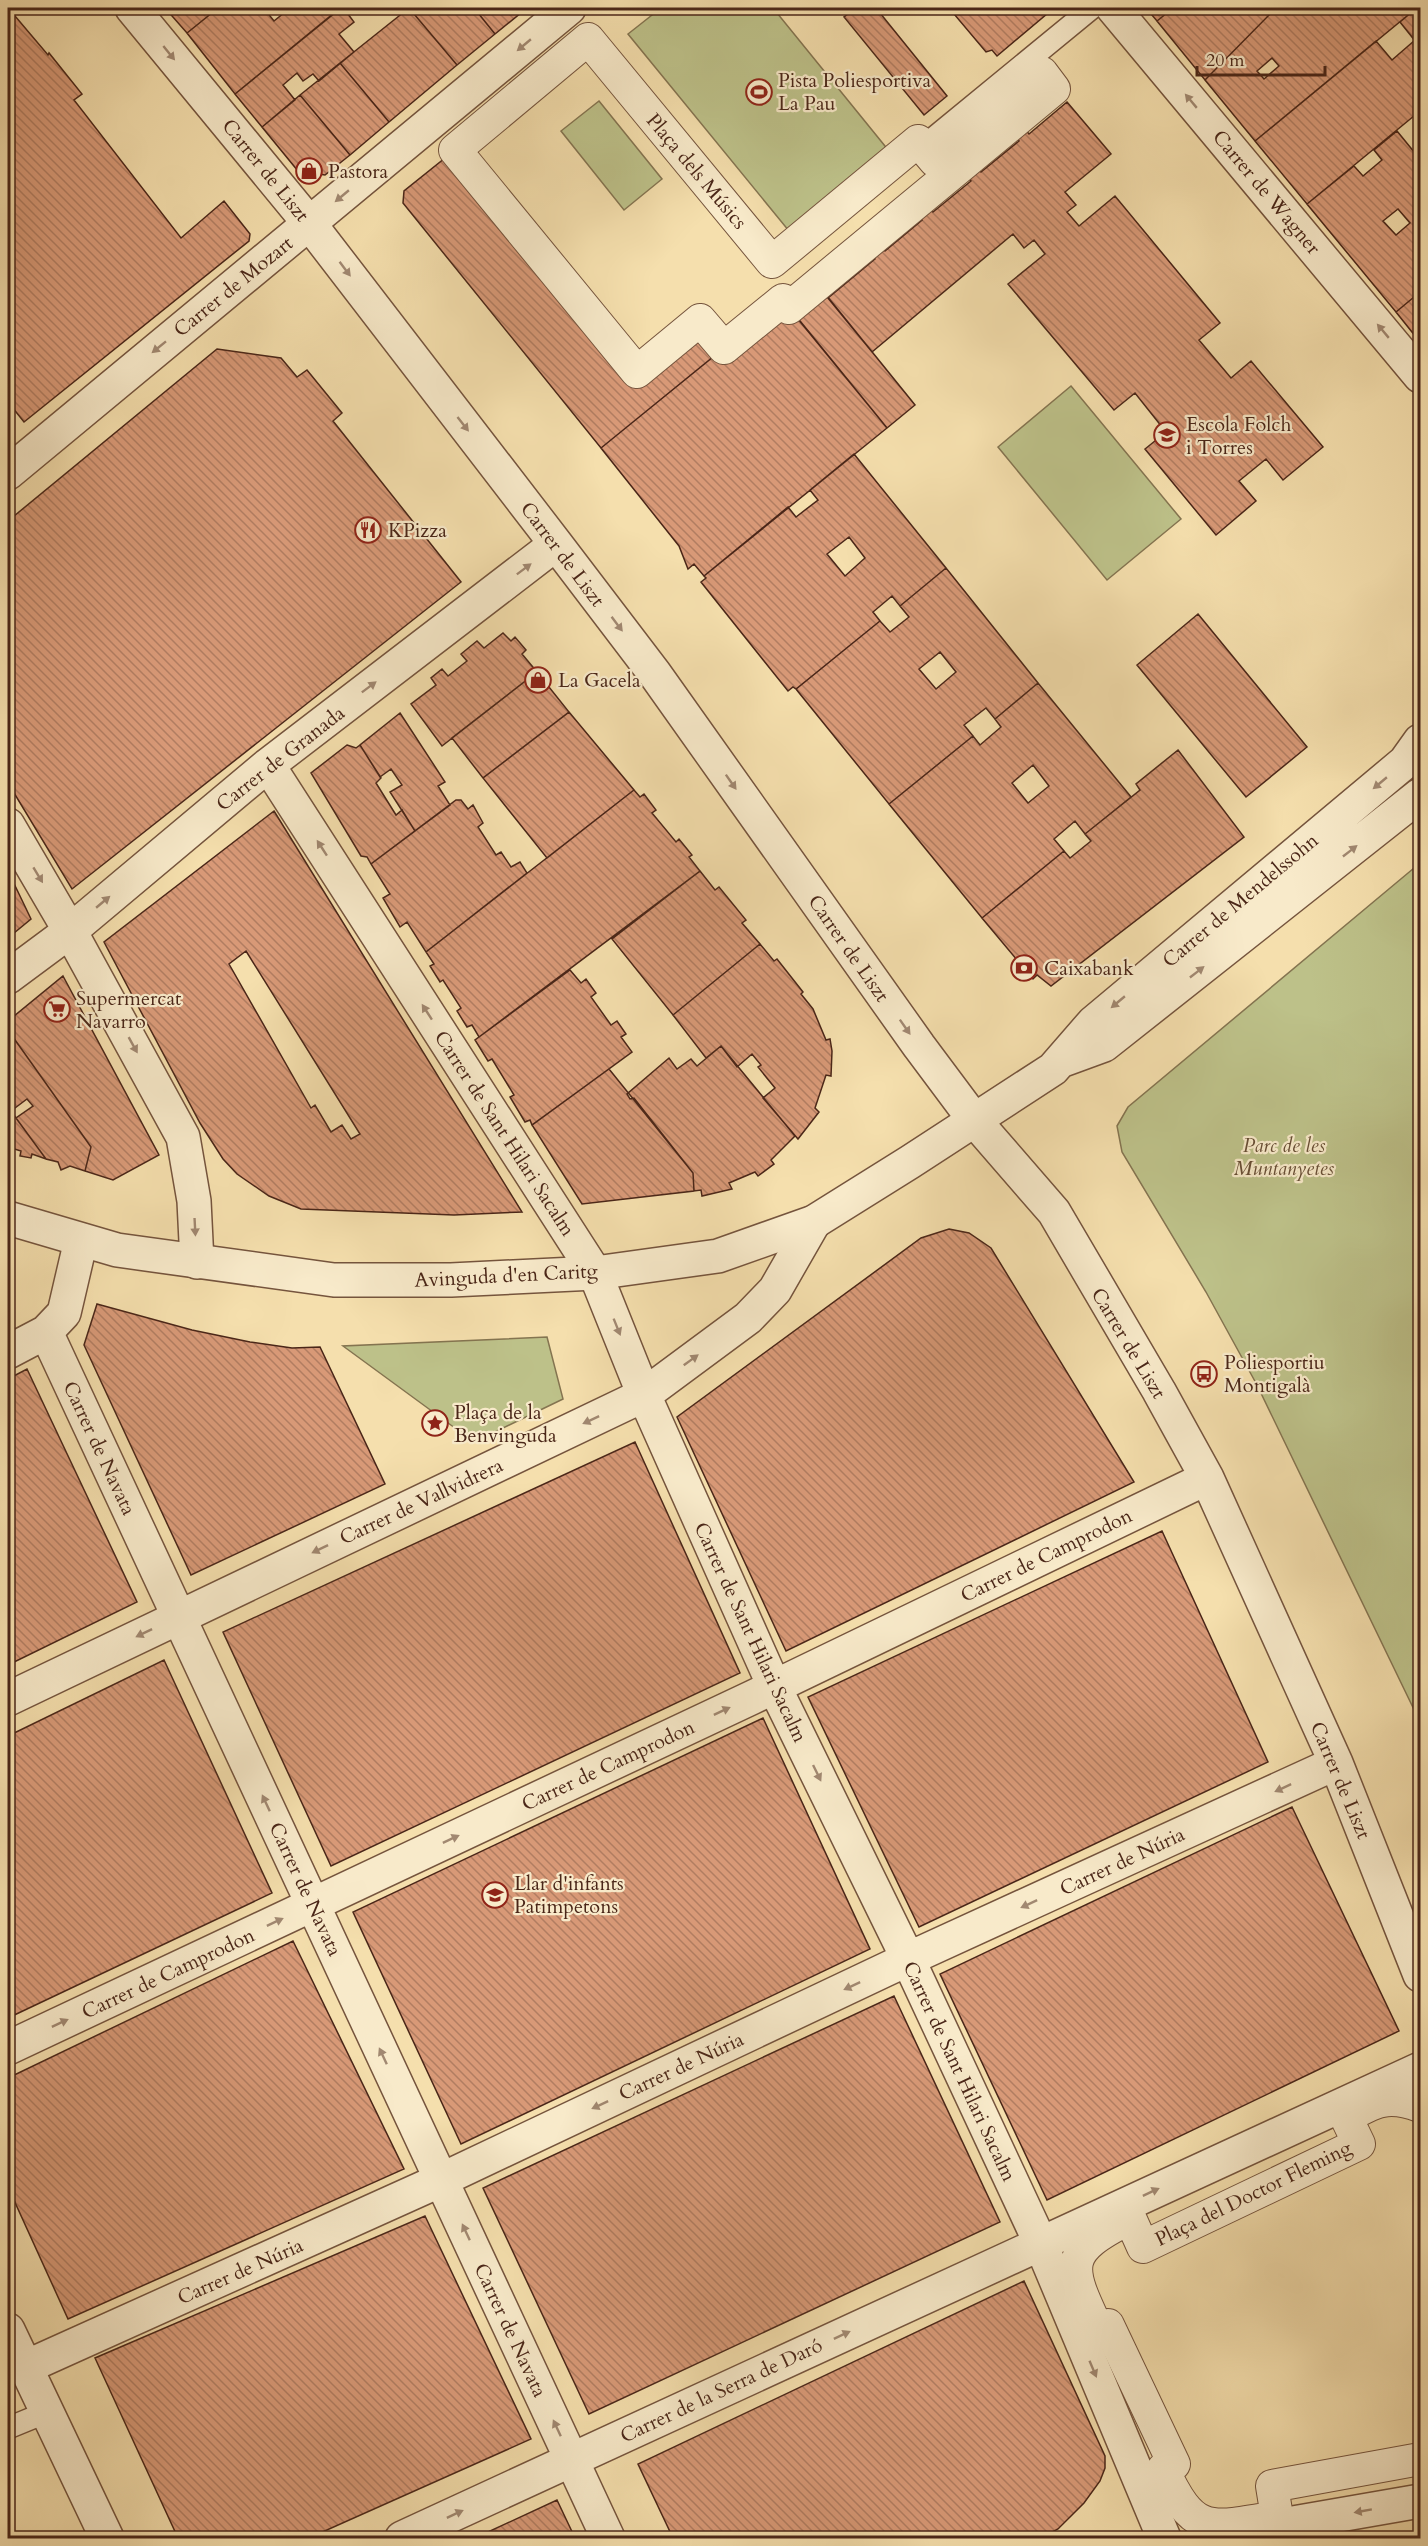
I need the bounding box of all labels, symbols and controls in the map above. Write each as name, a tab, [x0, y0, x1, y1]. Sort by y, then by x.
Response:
one-way arrow	[517, 38, 532, 51]
scale bar	[1197, 39, 1324, 77]
one-way arrow	[162, 45, 175, 61]
text: 20 m	[1206, 48, 1245, 73]
place label: Pista Poliesportiva La Pau	[778, 67, 931, 117]
sports icon: Pista Poliesportiva La Pau	[744, 77, 774, 107]
one-way arrow	[1184, 93, 1197, 109]
street label: Plaça dels Músics	[640, 108, 753, 235]
street label: Carrer de Liszt	[216, 113, 316, 228]
street label: Carrer de Wagner	[1206, 124, 1327, 261]
shop icon: Pastora	[294, 156, 324, 186]
place label: Pastora	[328, 158, 389, 185]
one-way arrow	[335, 189, 350, 202]
street label: Carrer de Mozart	[168, 229, 299, 343]
one-way arrow	[338, 262, 350, 277]
one-way arrow	[1377, 324, 1390, 339]
one-way arrow	[152, 340, 167, 353]
place label: Escola Folch i Torres	[1186, 411, 1291, 461]
one-way arrow	[457, 416, 470, 432]
school or university icon: Escola Folch i Torres	[1152, 420, 1182, 450]
street label: Carrer de Liszt	[514, 496, 611, 613]
restaurant icon: KPizza	[353, 515, 383, 545]
place label: KPizza	[388, 517, 447, 544]
one-way arrow	[516, 562, 532, 575]
one-way arrow	[610, 617, 622, 632]
shop icon: La Gacela	[523, 665, 553, 695]
place label: La Gacela	[558, 667, 641, 694]
one-way arrow	[362, 682, 377, 694]
street label: Carrer de Granada	[210, 699, 351, 817]
one-way arrow	[725, 774, 737, 790]
one-way arrow	[1373, 776, 1388, 789]
street label: Carrer de Mendelssohn	[1157, 827, 1325, 974]
one-way arrow	[316, 839, 327, 856]
one-way arrow	[1342, 845, 1358, 858]
one-way arrow	[32, 867, 42, 884]
street label: Carrer de Liszt	[802, 889, 896, 1008]
one-way arrow	[95, 896, 110, 909]
bank icon: Caixabank	[1009, 953, 1039, 983]
place label: Caixabank	[1044, 955, 1134, 982]
one-way arrow	[1189, 966, 1205, 979]
place label: Supermercat Navarro	[76, 985, 182, 1035]
supermarket icon: Supermercat Navarro	[42, 994, 72, 1024]
one-way arrow	[1110, 996, 1125, 1008]
one-way arrow	[421, 1004, 433, 1020]
one-way arrow	[899, 1018, 911, 1034]
street label: Carrer de Sant Hilari Sacalm	[428, 1025, 581, 1241]
one-way arrow	[128, 1037, 138, 1054]
park label: Parc de les Muntanyetes	[1234, 1132, 1334, 1182]
one-way arrow	[191, 1217, 200, 1236]
street label: Avinguda d'en Caritg	[414, 1257, 599, 1294]
street label: Carrer de Liszt	[1085, 1283, 1173, 1404]
one-way arrow	[613, 1318, 622, 1336]
place label: Poliesportiu Montigalà	[1224, 1349, 1325, 1399]
one-way arrow	[683, 1354, 699, 1366]
bus stop icon: Poliesportiu Montigalà	[1189, 1359, 1219, 1389]
street label: Carrer de Navata	[57, 1377, 143, 1520]
place label: Plaça de la Benvinguda	[454, 1399, 557, 1449]
place icon: Plaça de la Benvinguda	[420, 1408, 450, 1438]
one-way arrow	[583, 1415, 600, 1424]
street label: Carrer de Vallvidrera	[335, 1452, 508, 1551]
street label: Carrer de Camprodon	[956, 1502, 1137, 1609]
street label: Carrer de Sant Hilari Sacalm	[688, 1518, 814, 1747]
one-way arrow	[312, 1544, 329, 1553]
one-way arrow	[136, 1628, 153, 1638]
one-way arrow	[714, 1707, 731, 1716]
street label: Carrer de Camprodon	[517, 1713, 700, 1817]
street label: Carrer de Liszt	[1304, 1717, 1378, 1844]
one-way arrow	[812, 1765, 822, 1782]
one-way arrow	[1274, 1783, 1291, 1792]
one-way arrow	[261, 1793, 271, 1811]
street label: Carrer de Navata	[263, 1818, 349, 1961]
street label: Carrer de Núria	[1055, 1821, 1189, 1902]
one-way arrow	[443, 1835, 460, 1844]
place label: Llar d'infants Patimpetons	[514, 1870, 624, 1920]
school or university icon: Llar d'infants Patimpetons	[480, 1880, 510, 1910]
one-way arrow	[1019, 1899, 1037, 1909]
one-way arrow	[266, 1918, 283, 1927]
street label: Carrer de Camprodon	[77, 1921, 260, 2025]
street label: Carrer de Sant Hilari Sacalm	[897, 1957, 1023, 2186]
one-way arrow	[843, 1981, 860, 1990]
one-way arrow	[52, 2019, 69, 2028]
street label: Carrer de Núria	[614, 2026, 748, 2107]
one-way arrow	[379, 2047, 388, 2064]
one-way arrow	[590, 2100, 608, 2110]
street label: Plaça del Doctor Fleming	[1150, 2134, 1357, 2253]
one-way arrow	[1143, 2187, 1161, 2197]
one-way arrow	[461, 2224, 470, 2241]
street label: Carrer de Núria	[173, 2232, 308, 2311]
street label: Carrer de Navata	[468, 2259, 554, 2402]
one-way arrow	[833, 2330, 850, 2339]
street label: Carrer de la Serra de Daró	[616, 2332, 827, 2449]
one-way arrow	[1089, 2360, 1098, 2378]
one-way arrow	[552, 2420, 561, 2437]
one-way arrow	[1353, 2507, 1372, 2516]
one-way arrow	[447, 2509, 465, 2519]

